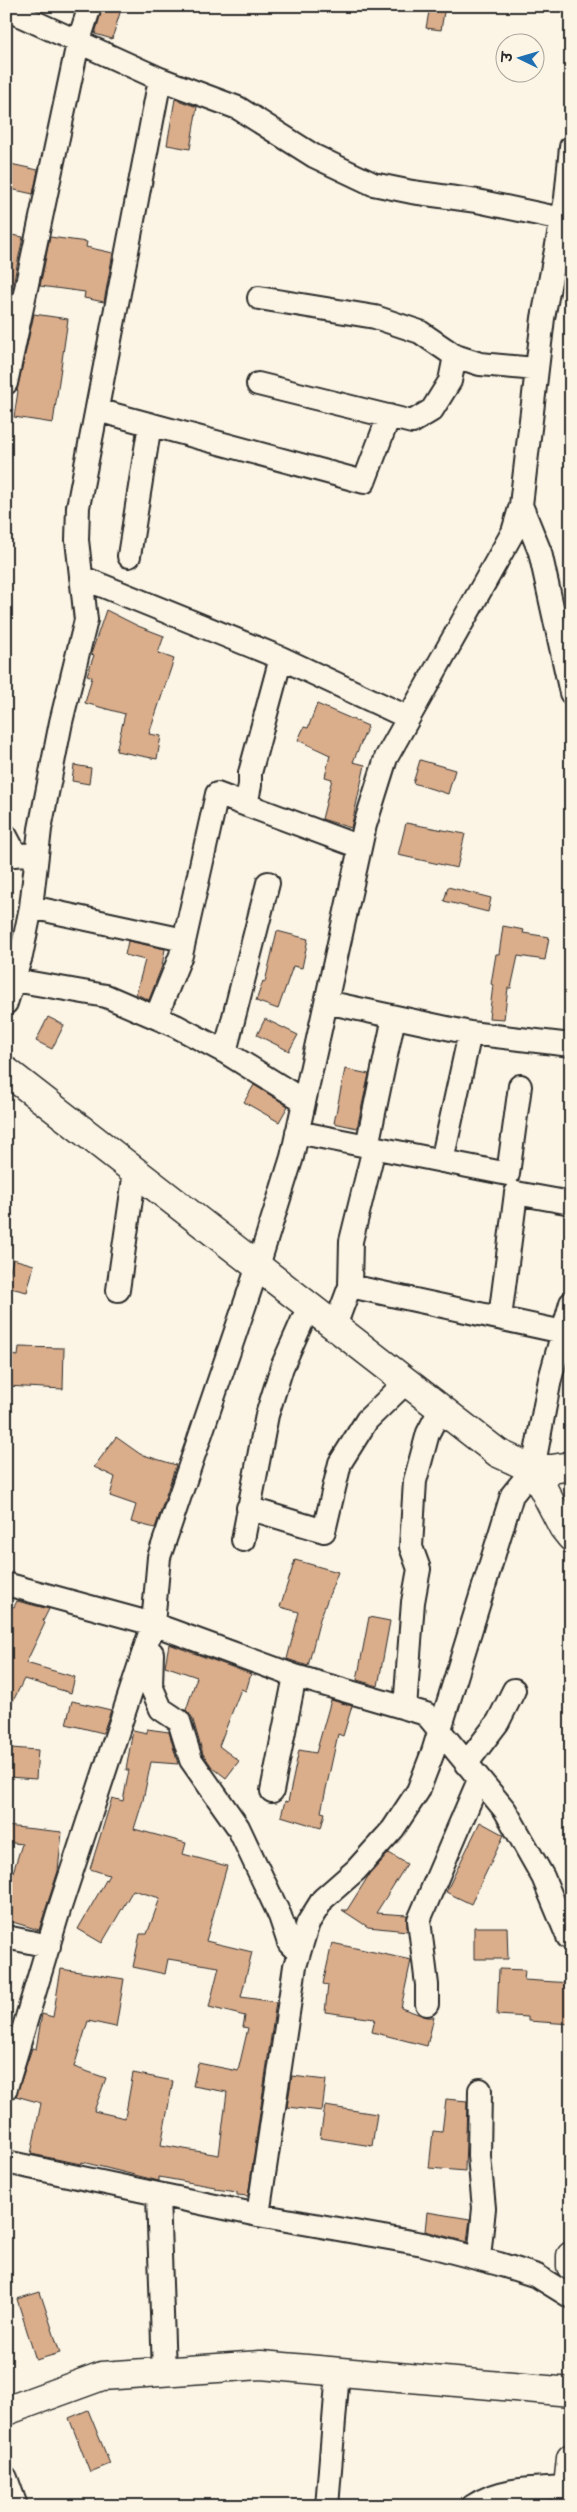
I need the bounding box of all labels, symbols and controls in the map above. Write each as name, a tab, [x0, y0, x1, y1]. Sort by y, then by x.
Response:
north arrow	[494, 32, 544, 82]
text: उ	[498, 50, 517, 64]

